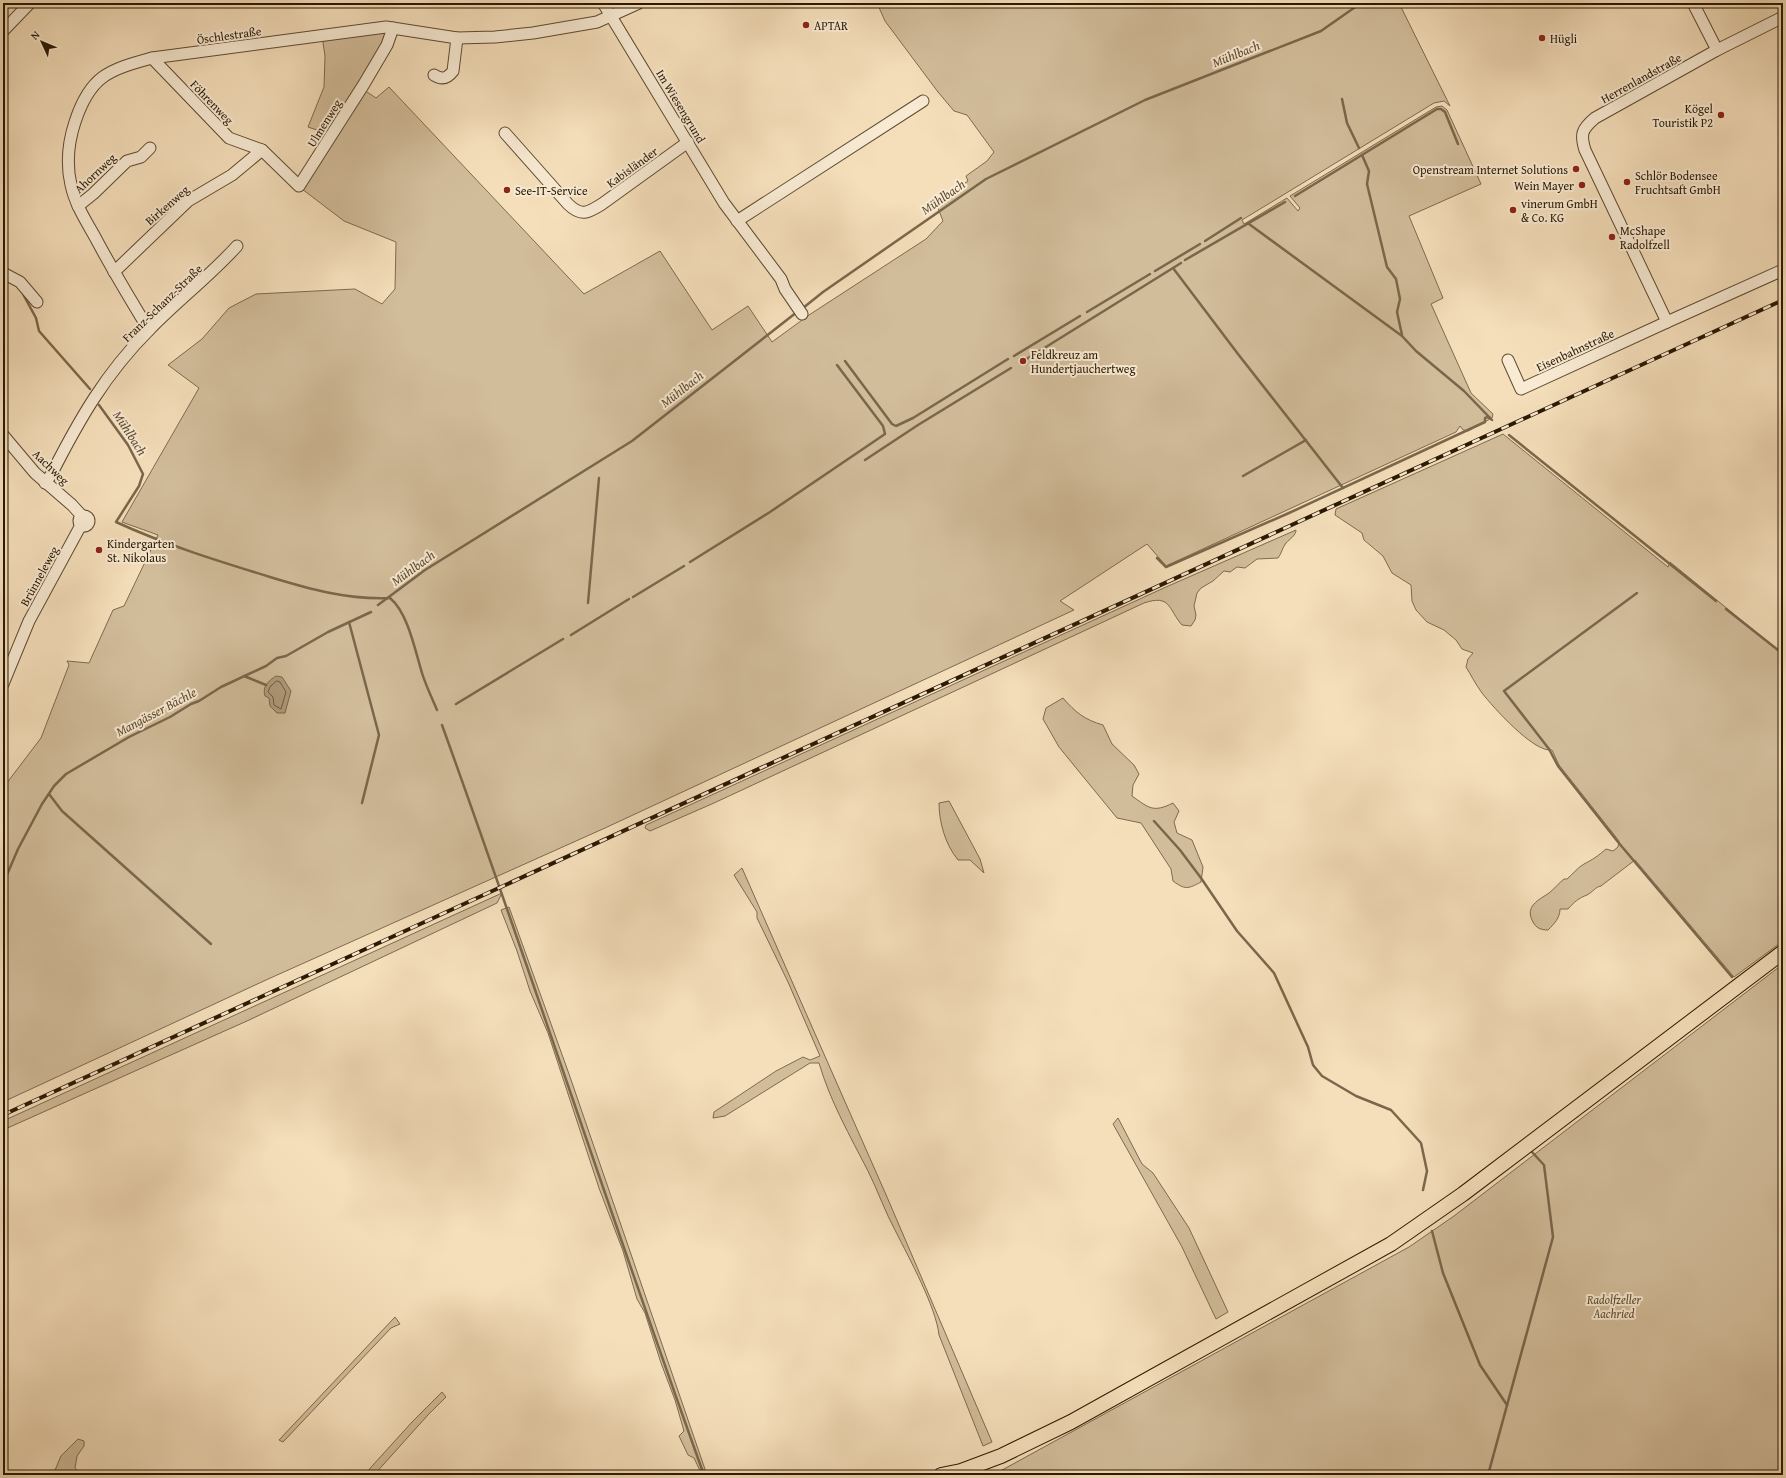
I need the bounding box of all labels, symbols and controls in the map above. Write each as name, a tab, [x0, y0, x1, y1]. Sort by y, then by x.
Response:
place label: APTAR	[814, 17, 848, 34]
marker: APTAR	[801, 20, 811, 30]
north arrow	[22, 22, 62, 62]
street label: Öschlestraße	[196, 22, 263, 48]
text: N	[26, 26, 44, 43]
place label: Hügli	[1550, 30, 1578, 47]
marker: Hügli	[1537, 33, 1547, 43]
water label: Mühlbach	[1209, 36, 1263, 72]
street label: Herrenlandstraße	[1598, 49, 1685, 107]
street label: Im Wiesengrund	[652, 66, 710, 146]
street label: Föhrenweg	[187, 76, 237, 128]
street label: Ulmenweg	[303, 96, 345, 150]
place label: Kögel Touristik P2	[1652, 100, 1714, 131]
marker: Kögel Touristik P2	[1716, 110, 1726, 120]
street label: Kabisländer	[603, 142, 661, 191]
street label: Ahornweg	[70, 149, 120, 197]
place label: Openstream Internet Solutions	[1413, 161, 1568, 178]
marker: Openstream Internet Solutions	[1571, 164, 1581, 174]
place label: Schlör Bodensee Fruchtsaft GmbH	[1635, 167, 1721, 198]
water label: Mühlbach	[917, 175, 969, 219]
place label: Wein Mayer	[1514, 177, 1574, 194]
marker: Schlör Bodensee Fruchtsaft GmbH	[1622, 177, 1632, 187]
marker: Wein Mayer	[1577, 180, 1587, 190]
street label: Birkenweg	[141, 181, 193, 229]
place label: See-IT-Service	[515, 182, 588, 199]
marker: See-IT-Service	[502, 185, 512, 195]
place label: vinerum GmbH & Co. KG	[1521, 195, 1598, 226]
marker: vinerum GmbH & Co. KG	[1508, 205, 1518, 215]
place label: McShape Radolfzell	[1620, 222, 1671, 253]
marker: McShape Radolfzell	[1607, 232, 1617, 242]
street label: Franz-Schanz-Straße	[118, 260, 206, 346]
street label: Eisenbahnstraße	[1533, 324, 1617, 375]
place label: Feldkreuz am Hundertjauchertweg	[1031, 346, 1135, 377]
marker: Feldkreuz am Hundertjauchertweg	[1018, 356, 1028, 366]
water label: Mühlbach	[656, 366, 708, 412]
water label: Mühlbach	[108, 407, 152, 460]
street label: Aachweg	[29, 445, 73, 489]
place label: Kindergarten St. Nikolaus	[107, 535, 175, 566]
street label: Brünneleweg	[16, 543, 63, 609]
marker: Kindergarten St. Nikolaus	[94, 545, 104, 555]
water label: Mühlbach	[387, 545, 439, 590]
water label: Mangässer Bächle	[112, 683, 200, 741]
park label: Radolfzeller Aachried	[1586, 1291, 1641, 1322]

